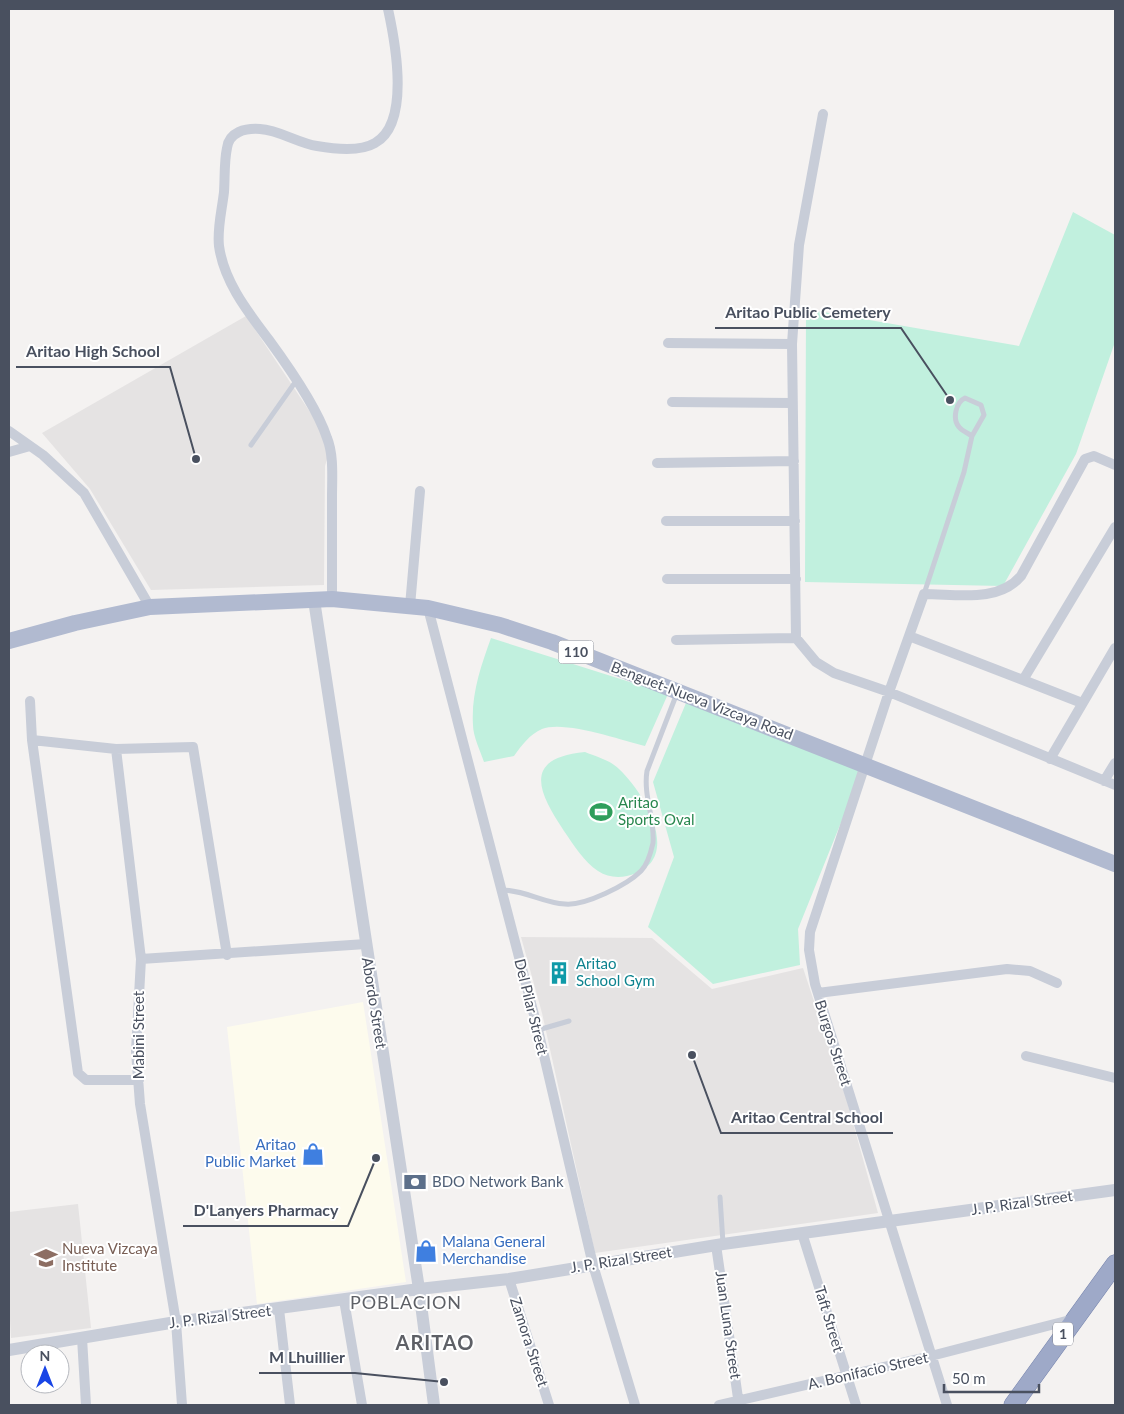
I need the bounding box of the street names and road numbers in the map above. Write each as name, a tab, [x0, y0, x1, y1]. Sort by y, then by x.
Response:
road number: 110	[558, 640, 594, 664]
street label: Benguet-Nueva Vizcaya Road	[609, 657, 796, 743]
street label: Abordo Street	[359, 956, 391, 1051]
street label: Del Pilar Street	[511, 957, 553, 1057]
street label: Mabini Street	[129, 990, 147, 1079]
street label: Burgos Street	[812, 997, 856, 1088]
street label: J. P. Rizal Street	[970, 1186, 1074, 1218]
street label: J. P. Rizal Street	[569, 1242, 673, 1276]
street label: Juan Luna Street	[712, 1270, 746, 1381]
street label: Taft Street	[811, 1284, 849, 1354]
street label: Zamora Street	[507, 1294, 553, 1389]
street label: J. P. Rizal Street	[168, 1301, 272, 1331]
road number: 1	[1053, 1322, 1073, 1346]
street label: A. Bonifacio Street	[806, 1347, 930, 1393]

